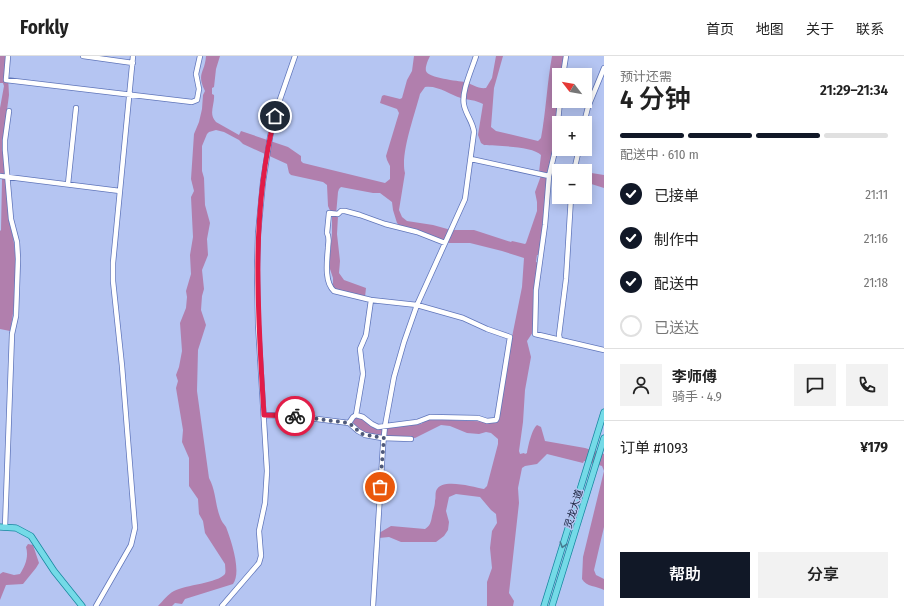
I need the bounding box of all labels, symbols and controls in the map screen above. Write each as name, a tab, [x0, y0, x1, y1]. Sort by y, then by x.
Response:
text: Forkly	[20, 16, 69, 39]
text: 首页	[706, 21, 734, 38]
text: 地图	[756, 21, 784, 38]
text: 关于	[806, 21, 834, 38]
text: 联系	[856, 21, 884, 38]
north arrow	[552, 68, 592, 108]
map controls	[552, 68, 592, 204]
text: 预计还需	[620, 69, 672, 84]
text: 21:29–21:34	[820, 81, 888, 99]
text: 4 分钟	[620, 84, 691, 115]
pin	[258, 99, 292, 133]
icon: home	[264, 105, 286, 127]
button: +	[552, 116, 592, 156]
text: 配送中 · 610 m	[620, 147, 699, 162]
button: −	[552, 164, 592, 204]
icon: check	[620, 183, 642, 205]
text: 已接单	[654, 187, 699, 205]
text: 21:11	[865, 187, 888, 202]
icon: check	[620, 227, 642, 249]
text: 制作中	[654, 231, 699, 249]
text: 21:16	[864, 231, 888, 246]
icon: check	[620, 271, 642, 293]
text: 配送中	[654, 275, 699, 293]
text: 21:18	[864, 275, 888, 290]
text: 已送达	[654, 319, 699, 337]
button: person	[620, 364, 662, 406]
button: chat	[794, 364, 836, 406]
button: phone	[846, 364, 888, 406]
text: 李师傅	[672, 368, 717, 386]
text: 骑手 · 4.9	[672, 389, 722, 404]
courier	[275, 396, 315, 436]
icon: bike	[284, 405, 306, 427]
text: ¥179	[860, 438, 888, 456]
text: 订单 #1093	[620, 439, 688, 457]
pin	[363, 470, 397, 504]
icon: bag	[369, 476, 391, 498]
street label: 灵龙大道	[562, 488, 586, 530]
one-way arrow	[559, 541, 568, 548]
button: 帮助	[620, 552, 750, 598]
button: 分享	[758, 552, 888, 598]

